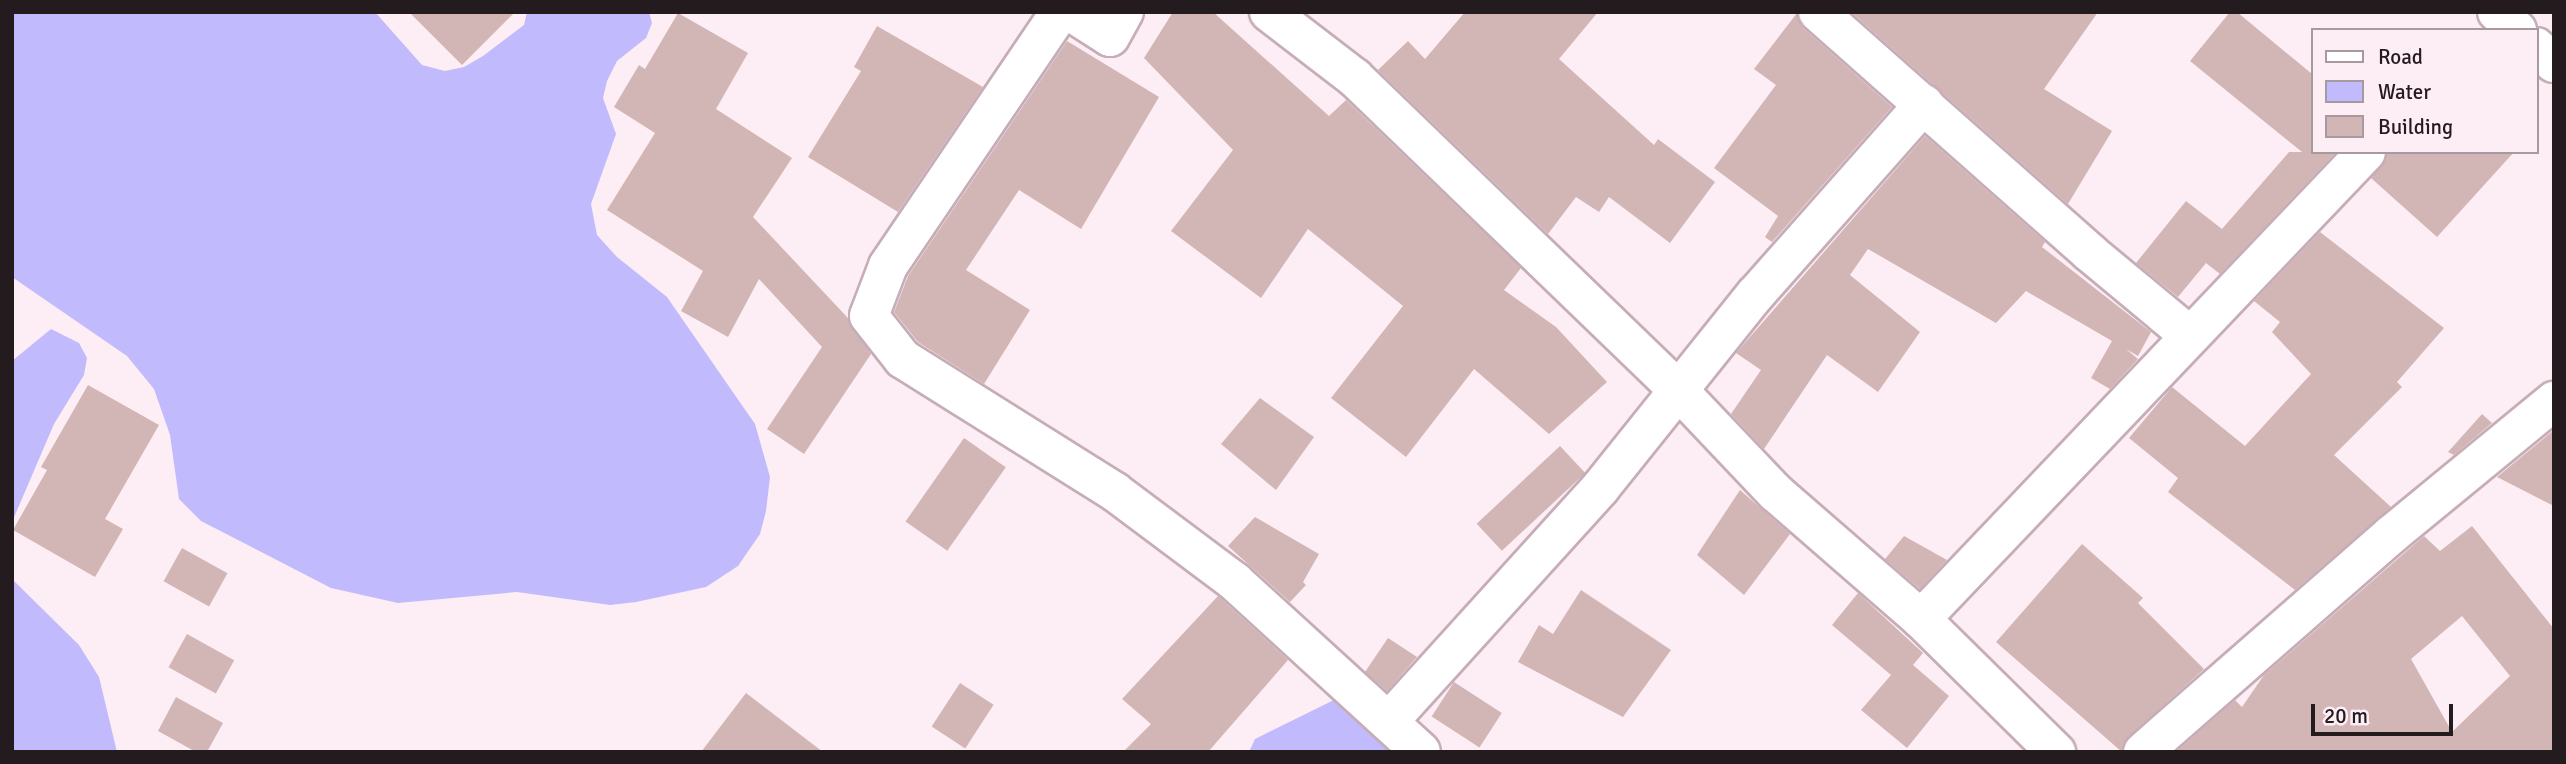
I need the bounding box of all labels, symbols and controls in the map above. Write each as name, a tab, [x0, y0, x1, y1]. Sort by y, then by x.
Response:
legend	[2310, 28, 2538, 154]
text: Road	[2378, 44, 2423, 70]
text: Water	[2378, 79, 2431, 105]
text: Building	[2378, 114, 2453, 140]
scale bar	[2314, 690, 2456, 734]
text: 20 m	[2324, 703, 2368, 729]

